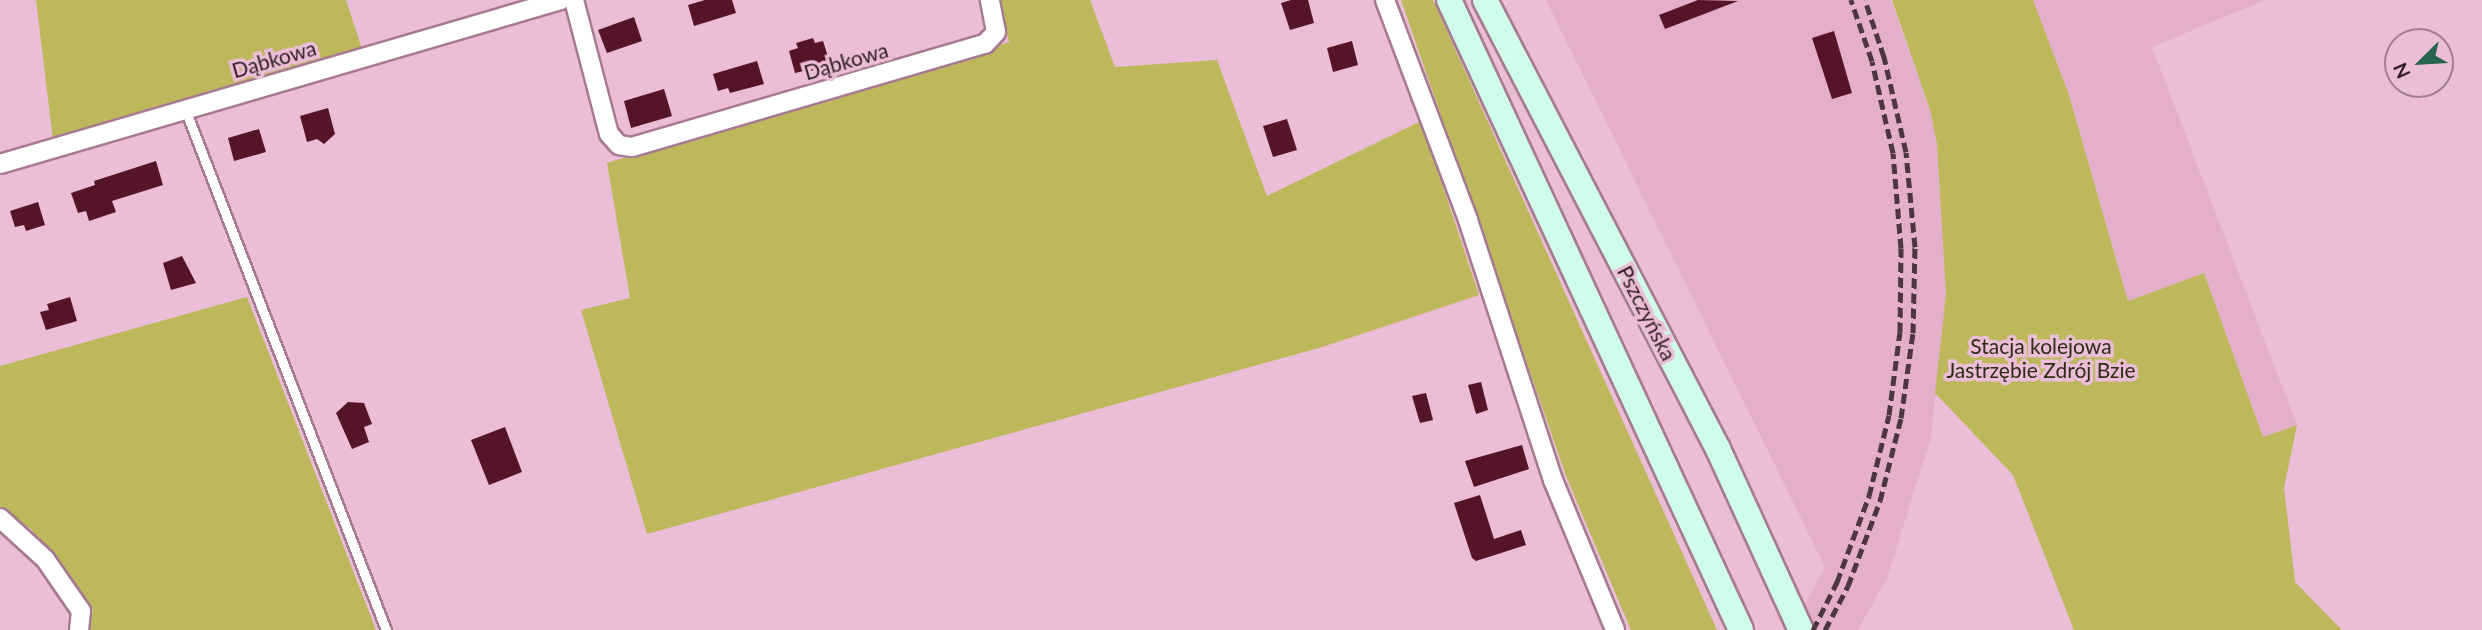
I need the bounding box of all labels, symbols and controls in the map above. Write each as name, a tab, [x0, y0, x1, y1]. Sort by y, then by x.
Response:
north arrow	[2384, 28, 2454, 98]
street label: Dąbkowa	[229, 35, 319, 83]
street label: Dąbkowa	[801, 37, 891, 85]
text: N	[2388, 60, 2415, 82]
street label: Pszczyńska	[1612, 261, 1682, 365]
park label: Stacja kolejowa Jastrzębie Zdrój Bzie	[1946, 333, 2136, 383]

